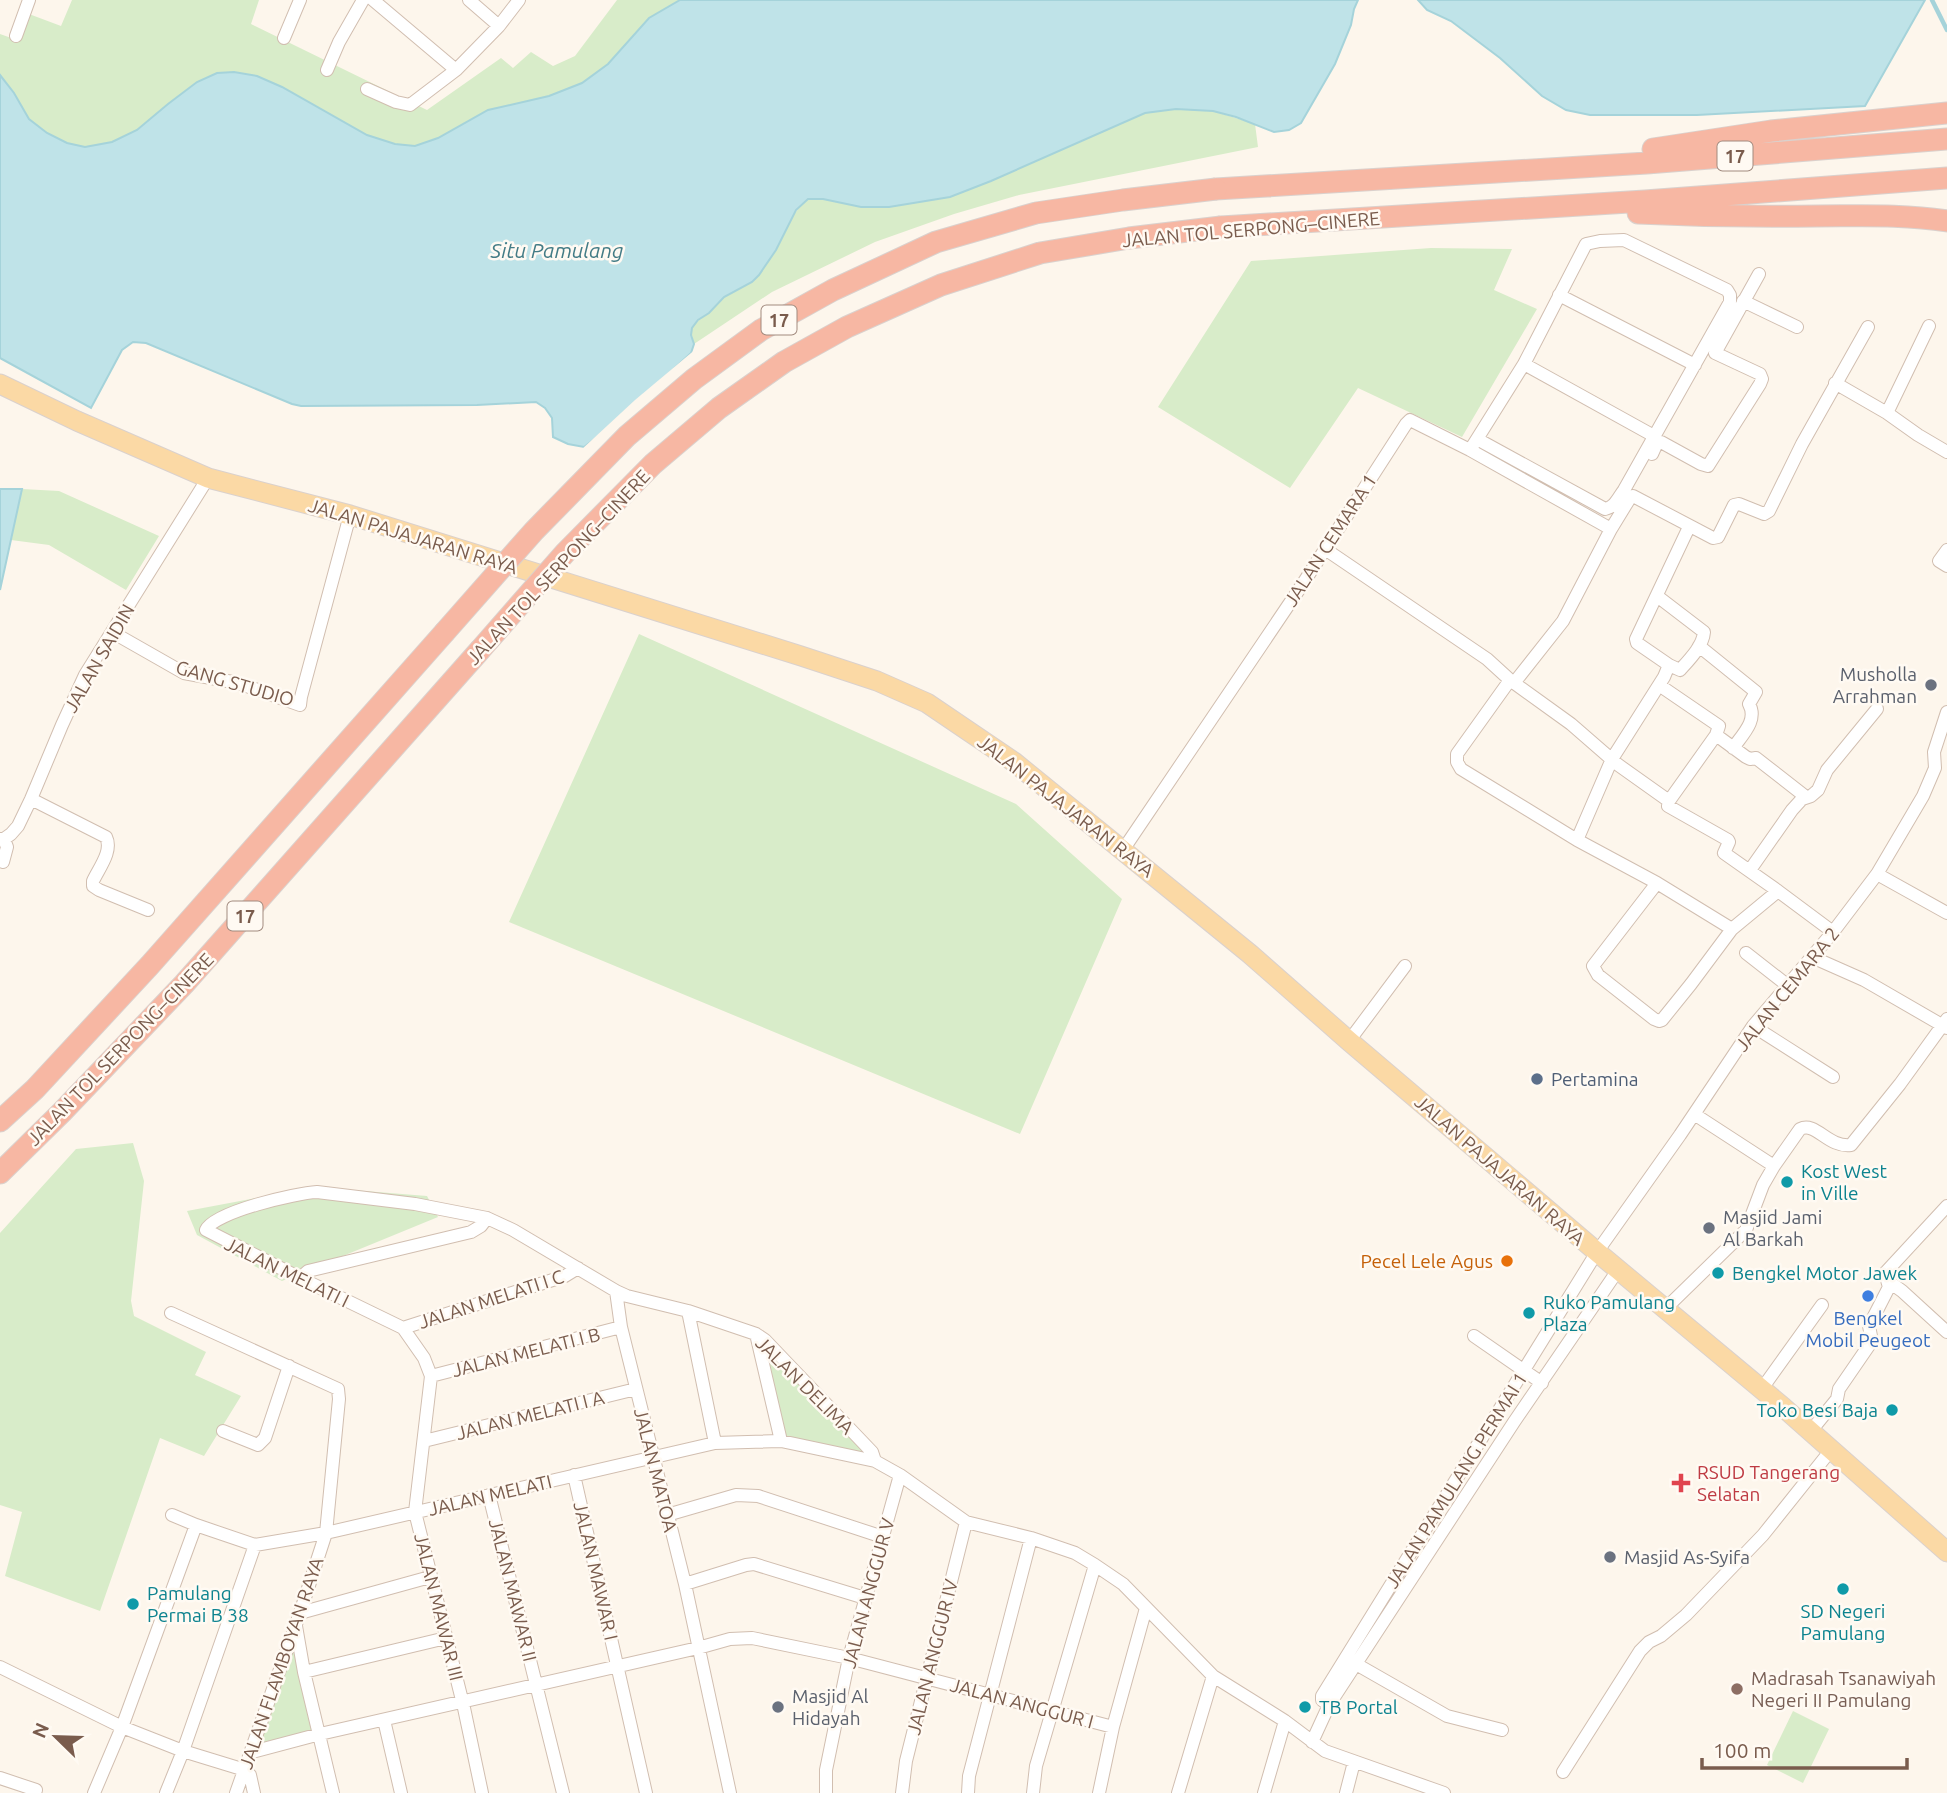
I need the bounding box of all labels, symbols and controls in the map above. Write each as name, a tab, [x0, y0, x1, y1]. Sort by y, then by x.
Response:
road number: 17	[1718, 141, 1752, 170]
street label: JALAN TOL SERPONG–CINERE	[1121, 207, 1381, 251]
water label: Situ Pamulang	[490, 238, 623, 262]
road number: 17	[762, 306, 796, 334]
street label: JALAN TOL SERPONG–CINERE	[462, 465, 654, 669]
street label: JALAN CEMARA 1	[1279, 470, 1381, 610]
street label: JALAN PAJAJARAN RAYA	[306, 494, 521, 579]
street label: JALAN SAIDIN	[59, 600, 139, 716]
street label: GANG STUDIO	[173, 656, 297, 710]
place label: Musholla Arrahman	[1833, 663, 1917, 707]
marker: Musholla Arrahman	[1923, 677, 1939, 693]
street label: JALAN PAJAJARAN RAYA	[974, 730, 1159, 882]
road number: 17	[228, 902, 262, 931]
street label: JALAN CEMARA 2	[1730, 923, 1844, 1055]
street label: JALAN TOL SERPONG–CINERE	[22, 948, 218, 1150]
place label: Pertamina	[1551, 1068, 1639, 1090]
marker: Pertamina	[1529, 1071, 1545, 1087]
street label: JALAN PAJAJARAN RAYA	[1411, 1090, 1590, 1250]
place label: Kost West in Ville	[1801, 1160, 1888, 1204]
marker: Kost West in Ville	[1779, 1174, 1795, 1190]
place label: Masjid Jami Al Barkah	[1723, 1206, 1822, 1250]
marker: Masjid Jami Al Barkah	[1701, 1220, 1717, 1236]
street label: JALAN MELATI I	[221, 1232, 353, 1312]
place label: Pecel Lele Agus	[1361, 1250, 1493, 1272]
marker: Pecel Lele Agus	[1499, 1253, 1515, 1269]
place label: Bengkel Motor Jawek	[1732, 1262, 1917, 1284]
street label: JALAN MELATI I C	[416, 1265, 567, 1333]
marker: Bengkel Motor Jawek	[1710, 1265, 1726, 1281]
marker: Bengkel Mobil Peugeot	[1860, 1288, 1876, 1304]
place label: Ruko Pamulang Plaza	[1543, 1291, 1675, 1335]
marker: Ruko Pamulang Plaza	[1521, 1305, 1537, 1321]
place label: Bengkel Mobil Peugeot	[1805, 1307, 1931, 1351]
street label: JALAN MELATI I B	[450, 1323, 602, 1381]
street label: JALAN DELIMA	[751, 1331, 859, 1439]
street label: JALAN PAMULANG PERMAI 1	[1380, 1368, 1532, 1592]
street label: JALAN MELATI I A	[454, 1386, 607, 1444]
place label: Toko Besi Baja	[1757, 1399, 1878, 1421]
marker: Toko Besi Baja	[1884, 1402, 1900, 1418]
street label: JALAN MATOA	[630, 1406, 682, 1535]
place label: RSUD Tangerang Selatan	[1697, 1461, 1840, 1505]
street label: JALAN MELATI	[426, 1470, 554, 1520]
marker: RSUD Tangerang Selatan	[1671, 1473, 1691, 1493]
street label: JALAN MAWAR I	[569, 1500, 623, 1642]
street label: JALAN MAWAR II	[485, 1516, 541, 1664]
street label: JALAN ANGGUR V	[837, 1516, 899, 1670]
street label: JALAN MAWAR III	[410, 1531, 468, 1683]
place label: Masjid As-Syifa	[1624, 1546, 1750, 1568]
marker: Masjid As-Syifa	[1602, 1549, 1618, 1565]
street label: JALAN FLAMBOYAN RAYA	[234, 1554, 328, 1772]
street label: JALAN ANGGUR IV	[902, 1577, 962, 1737]
marker: SD Negeri Pamulang	[1835, 1581, 1851, 1597]
place label: Pamulang Permai B 38	[147, 1582, 249, 1626]
marker: Pamulang Permai B 38	[125, 1596, 141, 1612]
place label: SD Negeri Pamulang	[1800, 1600, 1886, 1644]
place label: Madrasah Tsanawiyah Negeri II Pamulang	[1751, 1667, 1936, 1711]
street label: JALAN ANGGUR I	[948, 1673, 1096, 1733]
marker: Madrasah Tsanawiyah Negeri II Pamulang	[1729, 1681, 1745, 1697]
place label: Masjid Al Hidayah	[792, 1685, 869, 1729]
place label: TB Portal	[1319, 1696, 1398, 1718]
marker: Masjid Al Hidayah	[770, 1699, 786, 1715]
marker: TB Portal	[1297, 1699, 1313, 1715]
north arrow	[21, 1702, 91, 1772]
text: N	[27, 1720, 53, 1741]
scale bar	[1702, 1727, 1907, 1771]
text: 100 m	[1713, 1738, 1771, 1762]

